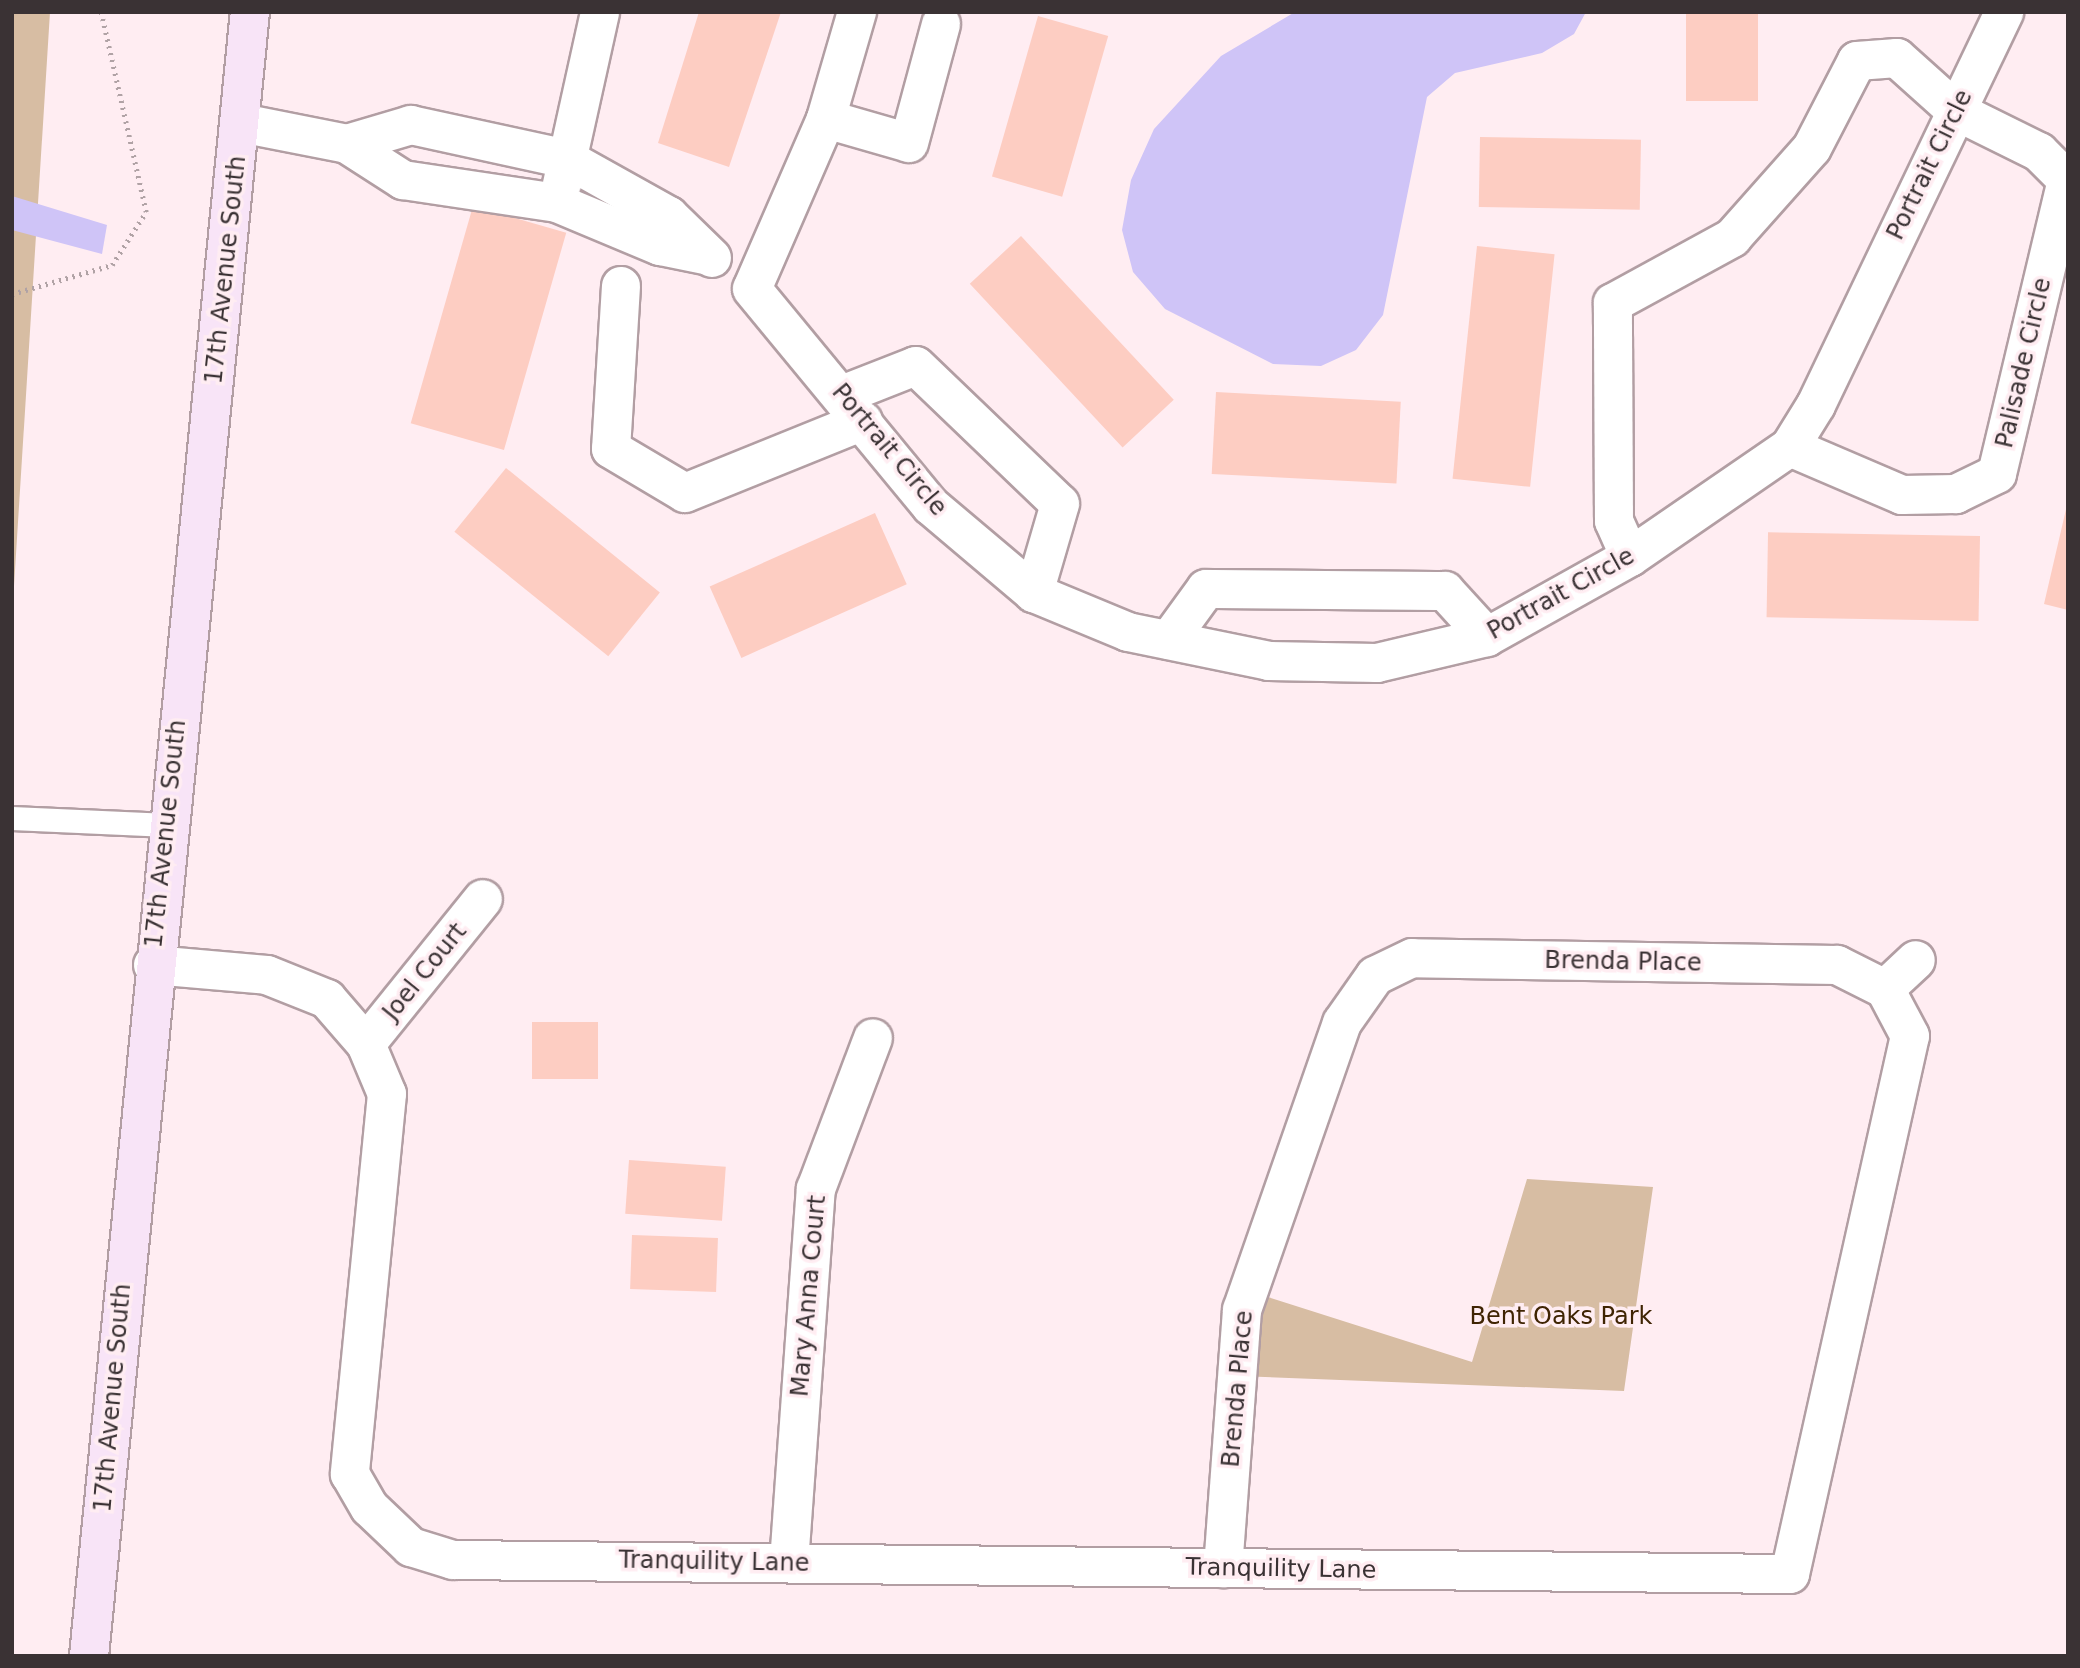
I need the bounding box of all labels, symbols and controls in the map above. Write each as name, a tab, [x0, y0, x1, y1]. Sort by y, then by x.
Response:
street label: Portrait Circle	[1881, 85, 1979, 245]
street label: 17th Avenue South	[200, 154, 252, 386]
street label: Palisade Circle	[1990, 275, 2058, 451]
street label: Portrait Circle	[826, 378, 952, 522]
street label: Portrait Circle	[1483, 542, 1639, 646]
street label: 17th Avenue South	[140, 718, 192, 950]
street label: Joel Court	[377, 918, 473, 1026]
street label: Brenda Place	[1544, 946, 1702, 978]
street label: Mary Anna Court	[786, 1194, 832, 1398]
street label: 17th Avenue South	[89, 1283, 137, 1513]
park label: Bent Oaks Park	[1470, 1303, 1652, 1331]
street label: Brenda Place	[1217, 1309, 1259, 1469]
street label: Tranquility Lane	[618, 1546, 810, 1578]
street label: Tranquility Lane	[1185, 1553, 1377, 1585]

